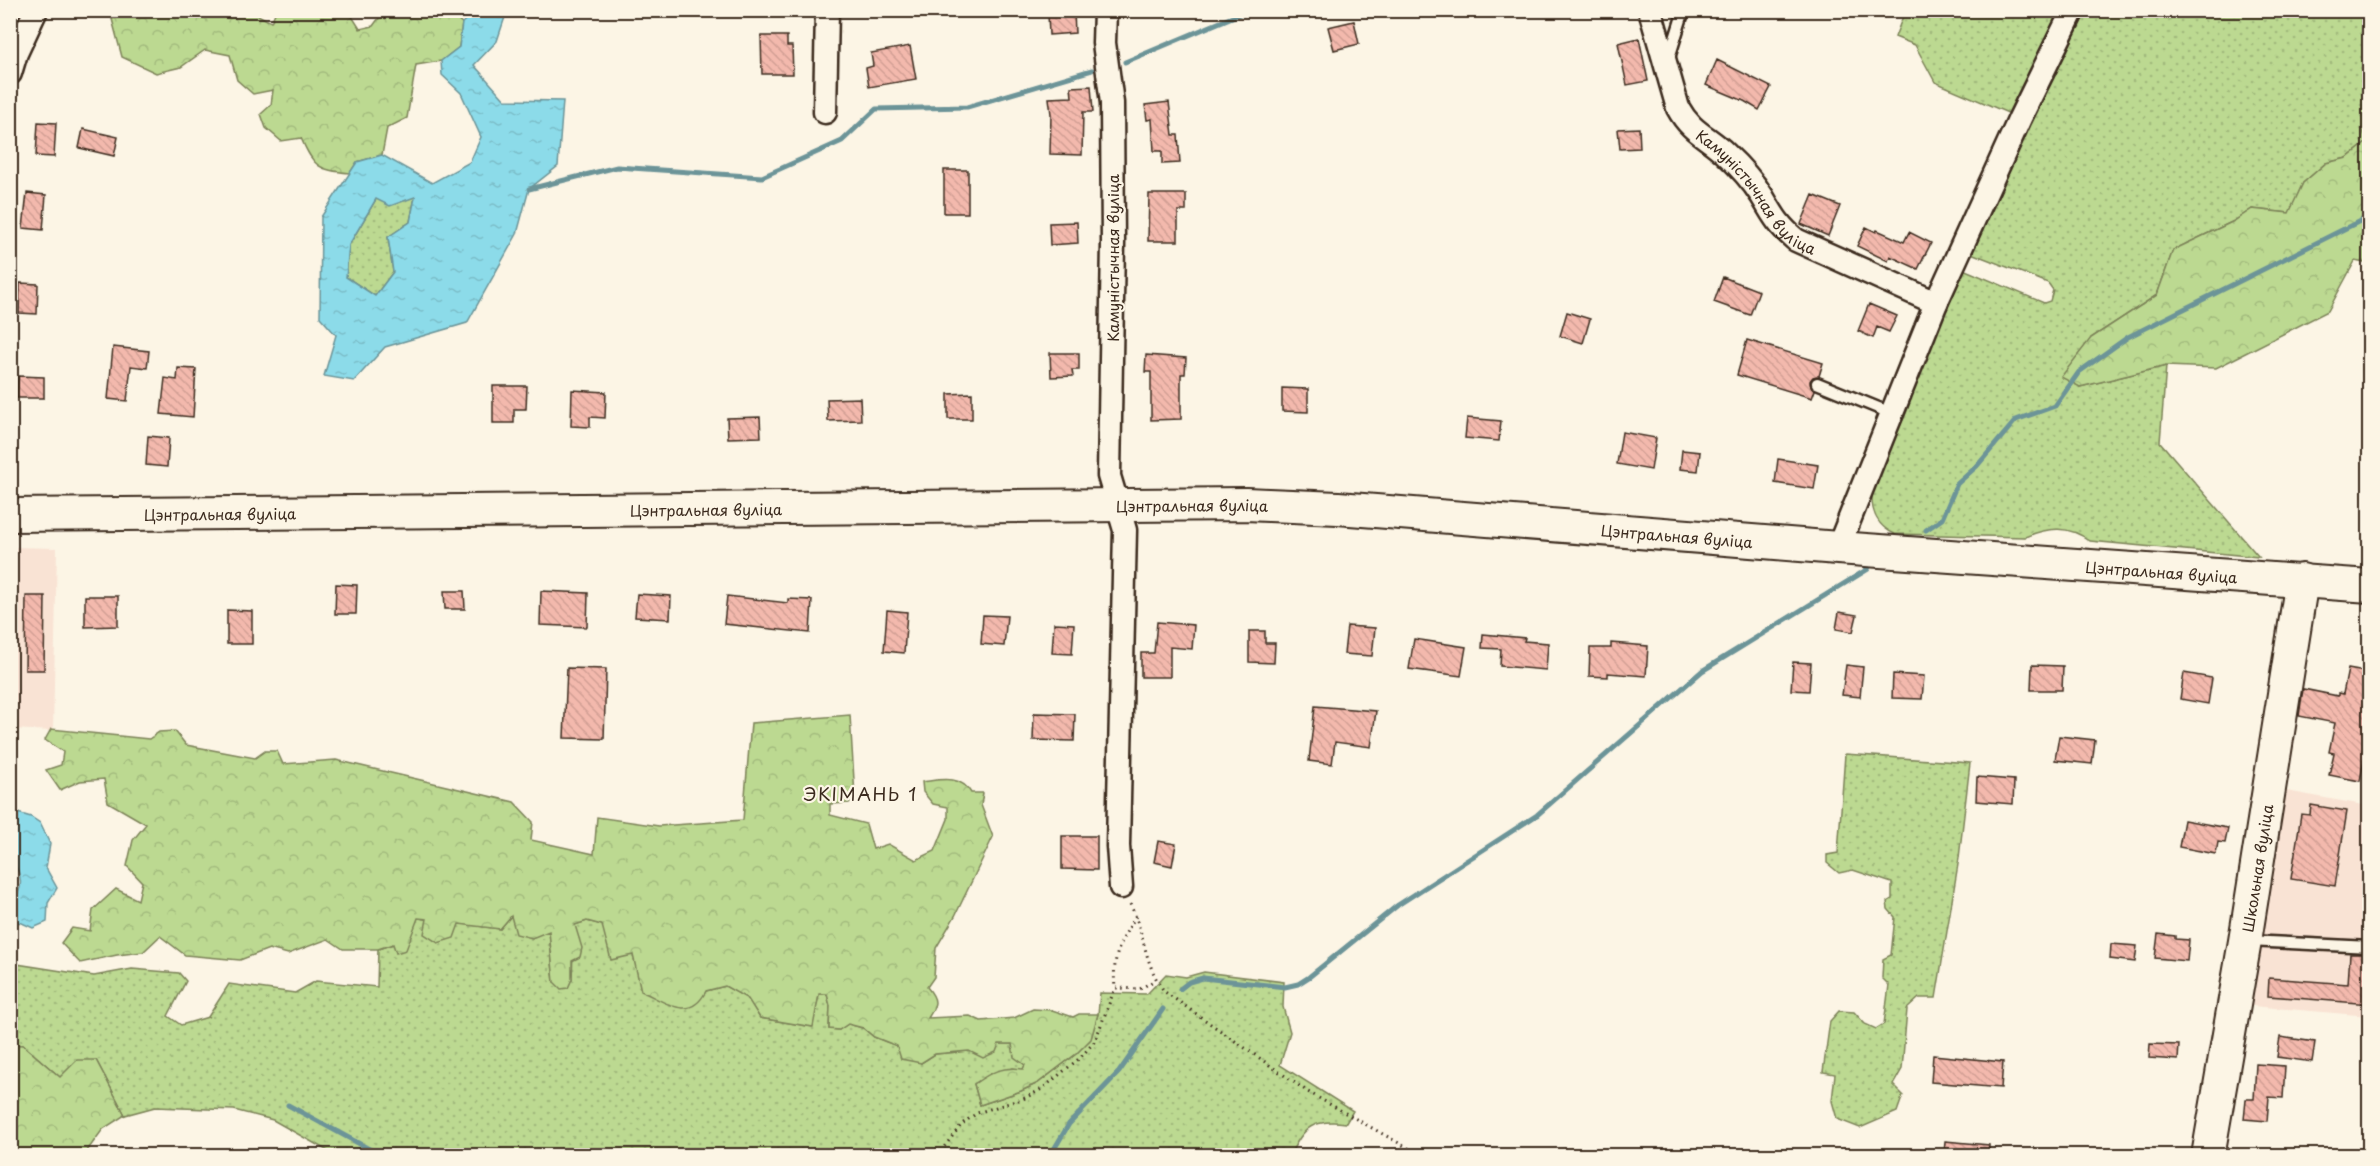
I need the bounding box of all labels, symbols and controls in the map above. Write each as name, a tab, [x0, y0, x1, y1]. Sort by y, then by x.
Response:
street label: Камуністычная вуліца	[1692, 123, 1821, 260]
street label: Камуністычная вуліца	[1101, 173, 1124, 342]
street label: Цэнтральная вуліца	[1116, 492, 1270, 517]
street label: Цэнтральная вуліца	[630, 497, 783, 521]
street label: Цэнтральная вуліца	[144, 501, 297, 525]
street label: Цэнтральная вуліца	[1600, 518, 1755, 553]
street label: Цэнтральная вуліца	[2085, 554, 2239, 588]
district label: ЭКІМАНЬ 1	[803, 780, 918, 807]
street label: Школьная вуліца	[2235, 802, 2278, 934]

